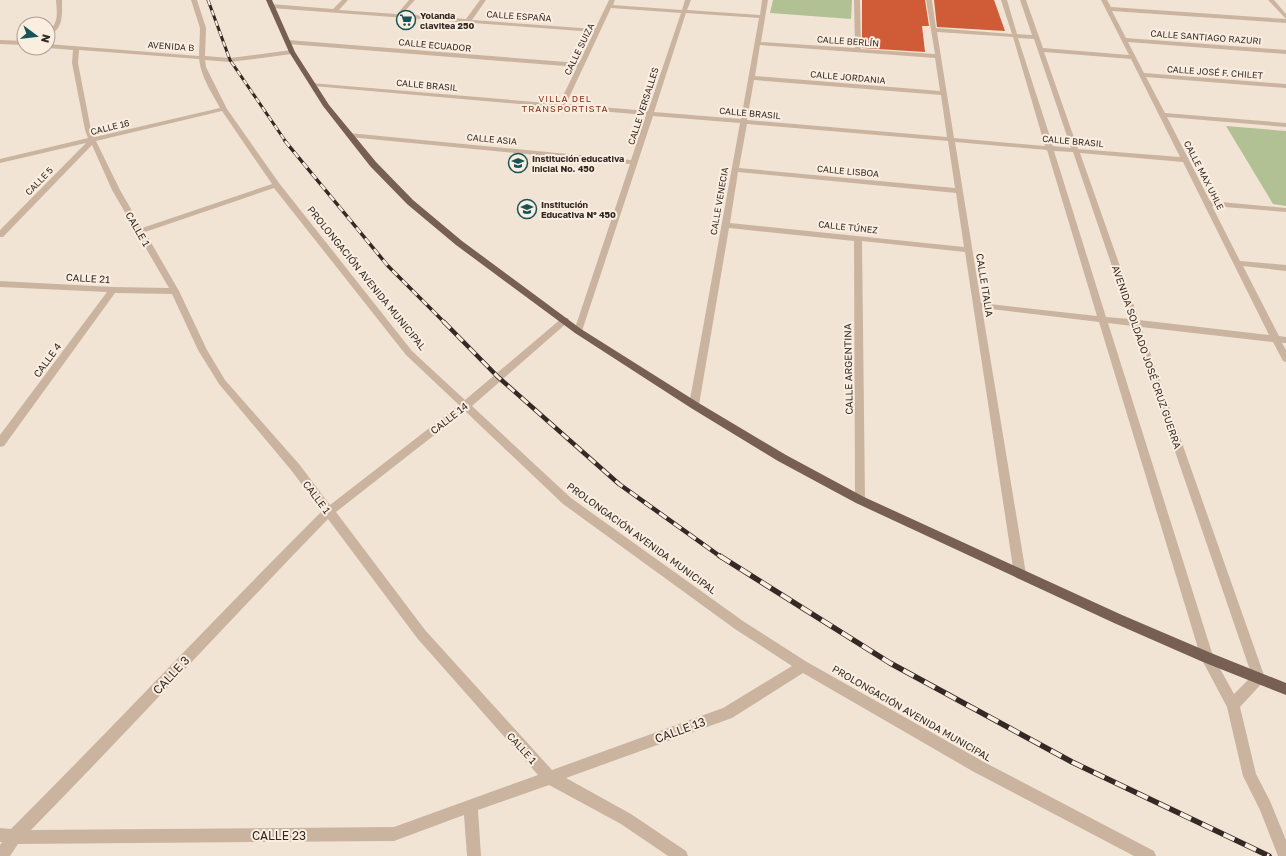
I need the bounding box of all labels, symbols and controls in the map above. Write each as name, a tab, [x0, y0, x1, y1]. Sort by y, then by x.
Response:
street label: CALLE ESPAÑA	[486, 8, 552, 24]
supermarket icon: Yolanda clavitea 250	[395, 9, 417, 31]
place label: Yolanda clavitea 250	[420, 10, 474, 31]
north arrow	[16, 16, 56, 56]
street label: CALLE SUIZA	[562, 21, 596, 77]
street label: CALLE SANTIAGO RAZURI	[1150, 28, 1262, 46]
text: N	[39, 33, 54, 44]
street label: CALLE BERLÍN	[816, 33, 880, 49]
street label: CALLE ECUADOR	[398, 36, 472, 54]
street label: AVENIDA B	[147, 39, 195, 53]
street label: CALLE JOSÉ F. CHILET	[1167, 63, 1264, 81]
street label: CALLE VERSALLES	[625, 66, 661, 146]
street label: CALLE JORDANIA	[810, 68, 886, 86]
street label: CALLE BRASIL	[396, 77, 458, 93]
district label: VILLA DEL TRANSPORTISTA	[522, 93, 608, 114]
street label: CALLE BRASIL	[719, 105, 781, 121]
street label: CALLE 16	[89, 117, 131, 137]
street label: CALLE ASIA	[466, 131, 518, 147]
street label: CALLE BRASIL	[1042, 133, 1104, 149]
street label: CALLE MAX UHLE	[1182, 139, 1226, 211]
school or university icon: Institución educativa inicial No. 450	[507, 152, 529, 174]
place label: Institución educativa inicial No. 450	[532, 153, 624, 174]
street label: CALLE LISBOA	[817, 163, 879, 179]
street label: CALLE 5	[23, 165, 55, 197]
street label: CALLE VENECIA	[708, 166, 730, 236]
school or university icon: Institución Educativa Nº 450	[516, 198, 538, 220]
place label: Institución Educativa Nº 450	[541, 199, 616, 220]
street label: PROLONGACIÓN AVENIDA MUNICIPAL	[305, 204, 429, 353]
street label: CALLE 1	[123, 209, 153, 249]
street label: CALLE TÚNEZ	[818, 218, 878, 236]
street label: CALLE ITALIA	[974, 252, 996, 318]
street label: AVENIDA SOLDADO JOSÉ CRUZ GUERRA	[1110, 264, 1184, 451]
street label: CALLE 21	[66, 271, 110, 285]
street label: CALLE ARGENTINA	[841, 323, 855, 415]
street label: CALLE 4	[31, 341, 63, 379]
street label: CALLE 14	[428, 400, 470, 436]
street label: CALLE 1	[301, 478, 333, 516]
street label: PROLONGACIÓN AVENIDA MUNICIPAL	[565, 480, 719, 596]
street label: CALLE 3	[149, 653, 193, 697]
street label: PROLONGACIÓN AVENIDA MUNICIPAL	[830, 662, 994, 764]
street label: CALLE 13	[653, 714, 707, 746]
street label: CALLE 1	[505, 730, 539, 766]
street label: CALLE 23	[252, 828, 306, 843]

